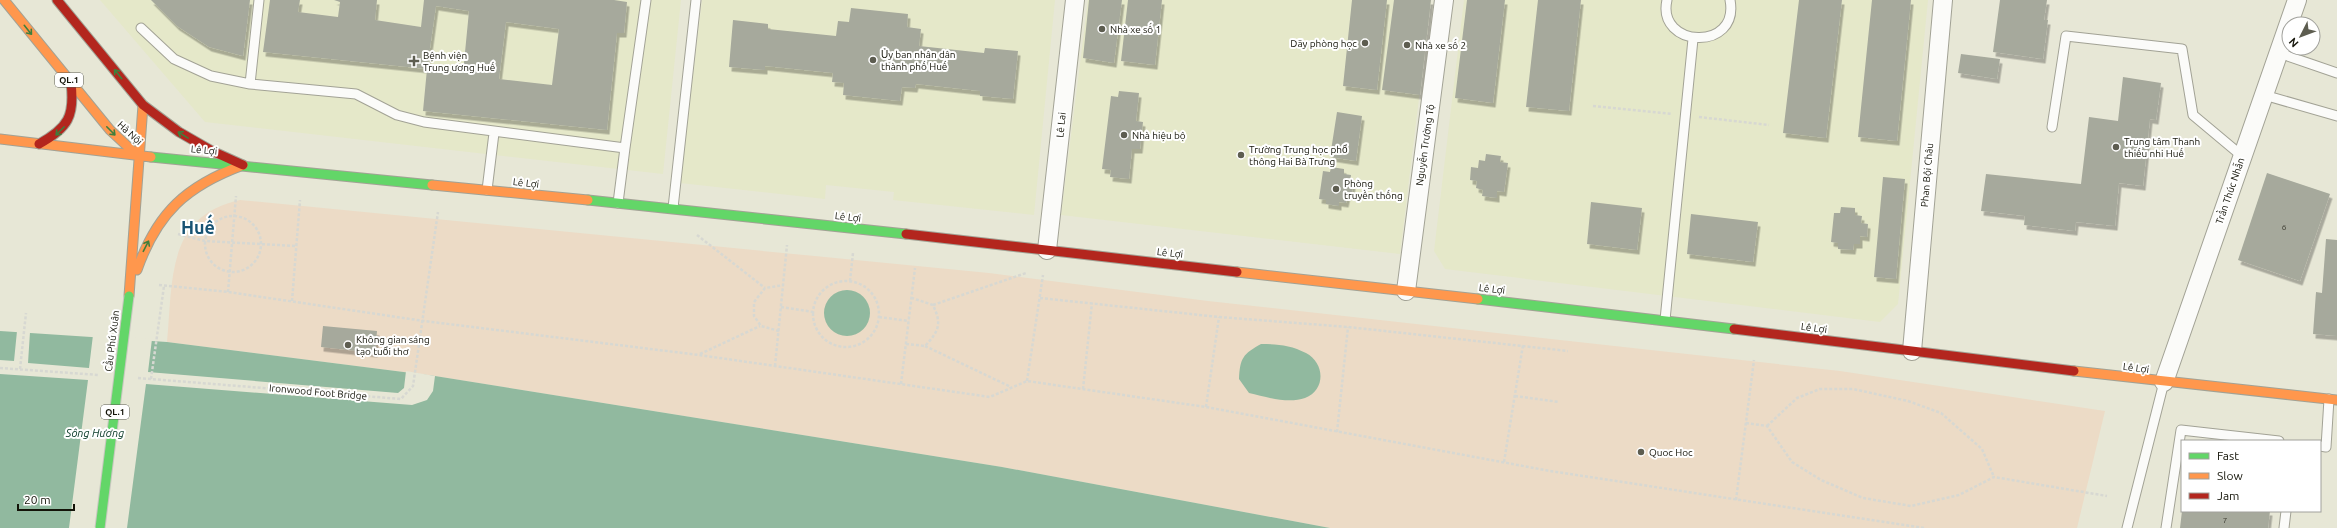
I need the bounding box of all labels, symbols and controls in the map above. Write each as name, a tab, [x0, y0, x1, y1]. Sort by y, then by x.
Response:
north arrow	[2281, 16, 2321, 56]
place label: Nhà xe số 1	[1110, 22, 1161, 35]
marker: Nhà xe số 1	[1097, 24, 1107, 34]
one-way arrow	[24, 25, 33, 36]
text: N	[2286, 36, 2301, 50]
place label: Dãy phòng học	[1290, 38, 1357, 50]
marker: Dãy phòng học	[1360, 38, 1370, 48]
place label: Nhà xe số 2	[1415, 38, 1466, 51]
marker: Nhà xe số 2	[1402, 40, 1412, 50]
place label: Ủy ban nhân dân thành phố Huế	[881, 48, 956, 72]
place label: Bệnh viện Trung ương Huế	[423, 50, 495, 73]
marker: Bệnh viện Trung ương Huế	[408, 55, 420, 67]
marker: Ủy ban nhân dân thành phố Huế	[868, 55, 878, 65]
one-way arrow	[114, 69, 123, 80]
road number: QL.1	[55, 73, 83, 87]
street label: Nguyễn Trường Tộ	[1413, 103, 1437, 187]
street label: Lê Lai	[1054, 112, 1068, 138]
street label: Hà Nội	[115, 119, 145, 148]
one-way arrow	[55, 126, 65, 136]
one-way arrow	[106, 126, 116, 136]
one-way arrow	[177, 130, 189, 138]
marker: Nhà hiệu bộ	[1119, 130, 1129, 140]
place label: Nhà hiệu bộ	[1132, 130, 1186, 142]
place label: Trung tâm Thanh thiếu nhi Huế	[2124, 136, 2200, 159]
street label: Phan Bội Châu	[1919, 142, 1936, 208]
marker: Trung tâm Thanh thiếu nhi Huế	[2111, 142, 2121, 152]
street label: Lê Lợi	[190, 143, 218, 158]
place label: Trường Trung học phổ thông Hai Bà Trưng	[1249, 144, 1348, 167]
marker: Trường Trung học phổ thông Hai Bà Trưng	[1236, 150, 1246, 160]
street label: Trần Thúc Nhẫn	[2212, 156, 2247, 226]
street label: Lê Lợi	[512, 176, 540, 191]
place label: Phòng truyền thống	[1344, 178, 1403, 201]
marker: Phòng truyền thống	[1331, 184, 1341, 194]
street label: Lê Lợi	[834, 210, 862, 225]
district label: Huế	[181, 214, 215, 237]
house number: 6	[2282, 223, 2287, 232]
one-way arrow	[143, 240, 151, 252]
street label: Lê Lợi	[1156, 246, 1184, 261]
street label: Lê Lợi	[1478, 282, 1506, 297]
street label: Cầu Phú Xuân	[101, 310, 121, 372]
street label: Lê Lợi	[1800, 321, 1828, 336]
place label: Không gian sáng tạo tuổi thơ	[356, 334, 430, 358]
marker: Không gian sáng tạo tuổi thơ	[343, 340, 353, 350]
street label: Lê Lợi	[2122, 361, 2150, 376]
street label: Ironwood Foot Bridge	[269, 382, 367, 402]
road number: QL.1	[101, 405, 129, 419]
water label: Sông Hương	[65, 427, 124, 439]
legend	[2181, 440, 2321, 512]
marker: Quoc Hoc	[1636, 447, 1646, 457]
place label: Quoc Hoc	[1649, 447, 1693, 458]
text: Fast	[2217, 449, 2239, 462]
text: Slow	[2217, 469, 2243, 482]
scale bar	[18, 486, 74, 512]
text: Jam	[2217, 489, 2239, 502]
text: 20 m	[24, 493, 51, 506]
house number: 7	[2223, 516, 2227, 525]

